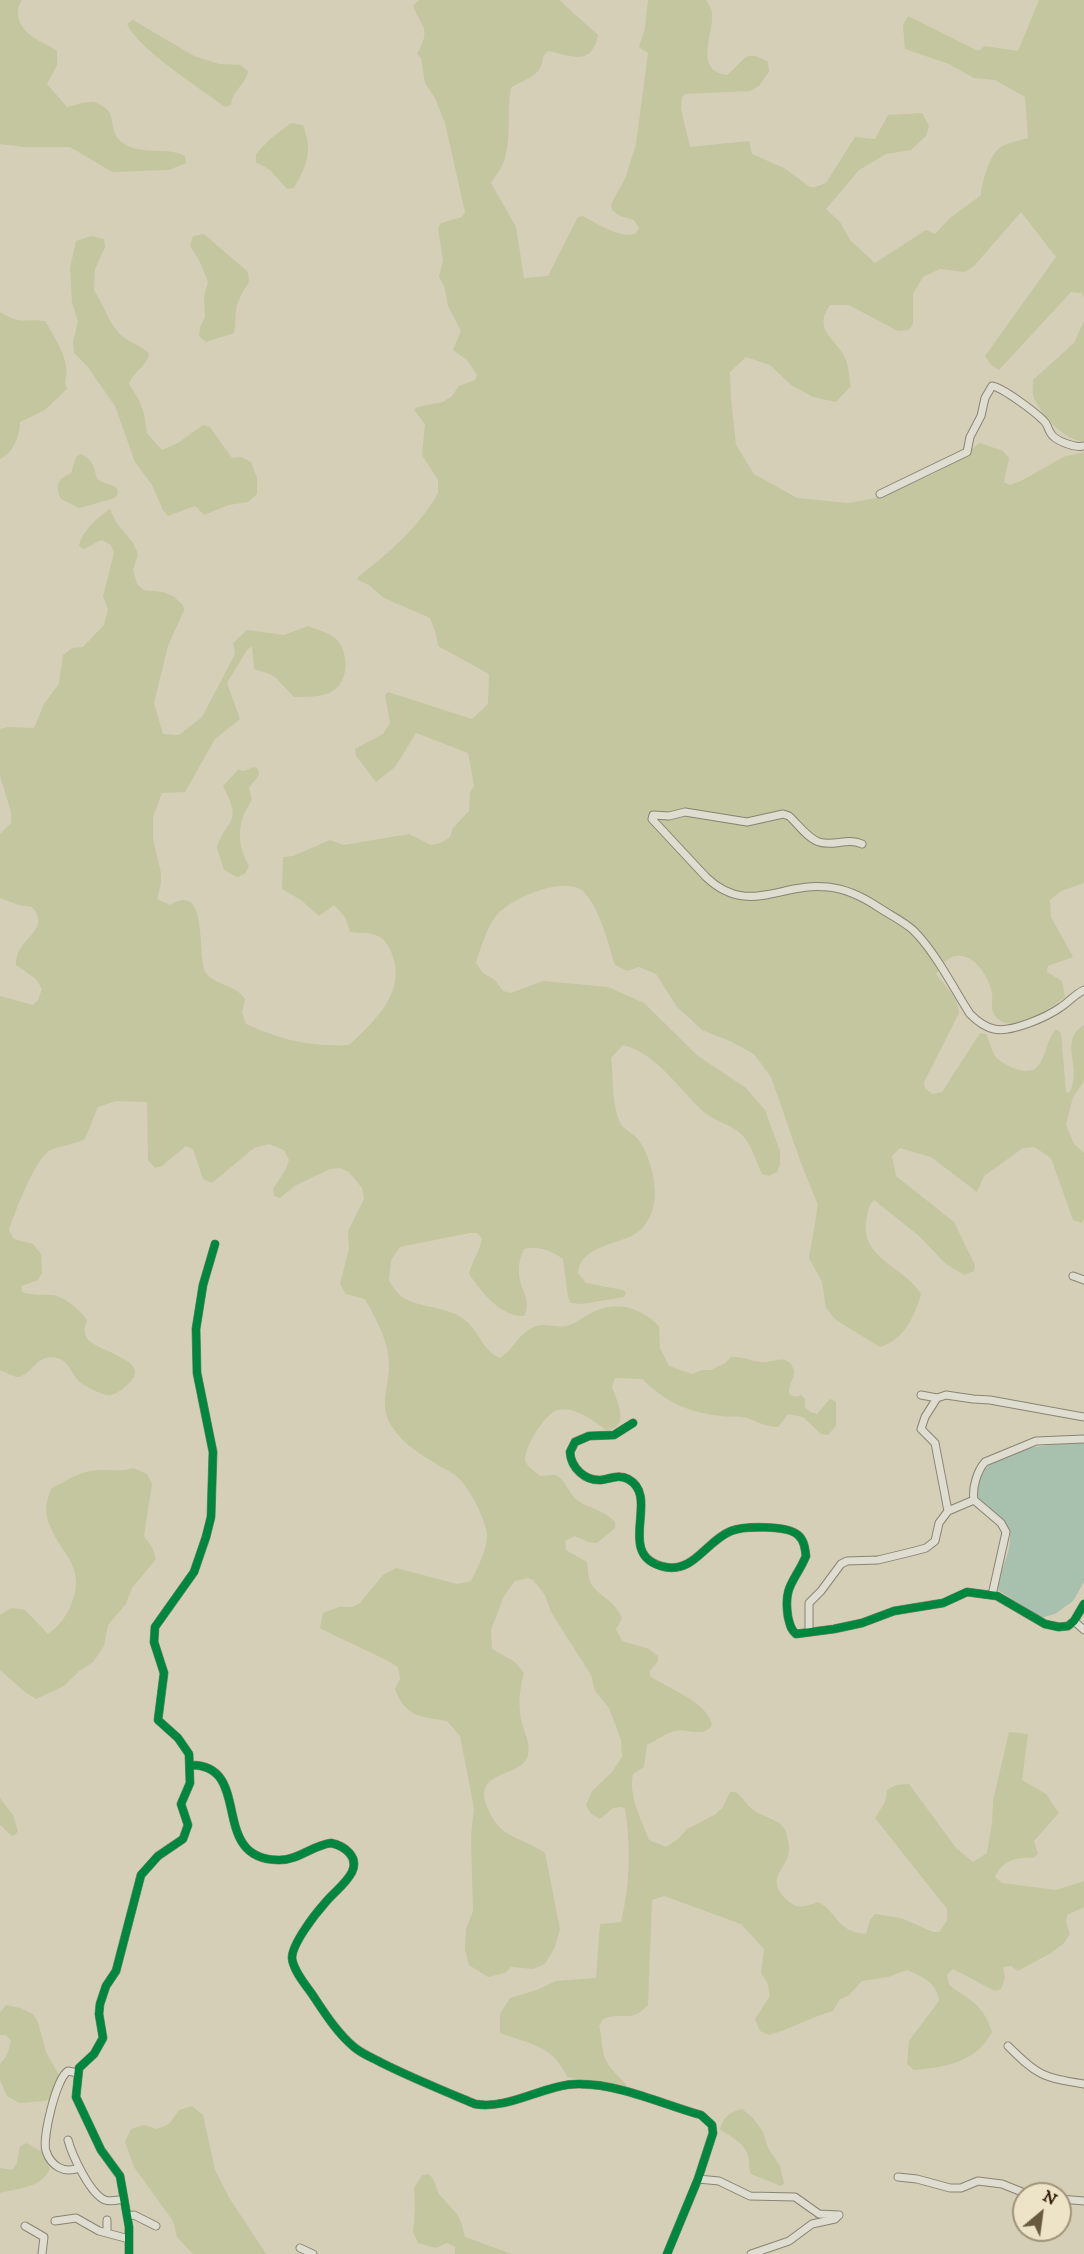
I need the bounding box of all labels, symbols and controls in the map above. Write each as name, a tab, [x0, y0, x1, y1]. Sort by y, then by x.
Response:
north arrow	[1012, 2182, 1072, 2242]
text: N	[1039, 2186, 1060, 2210]

